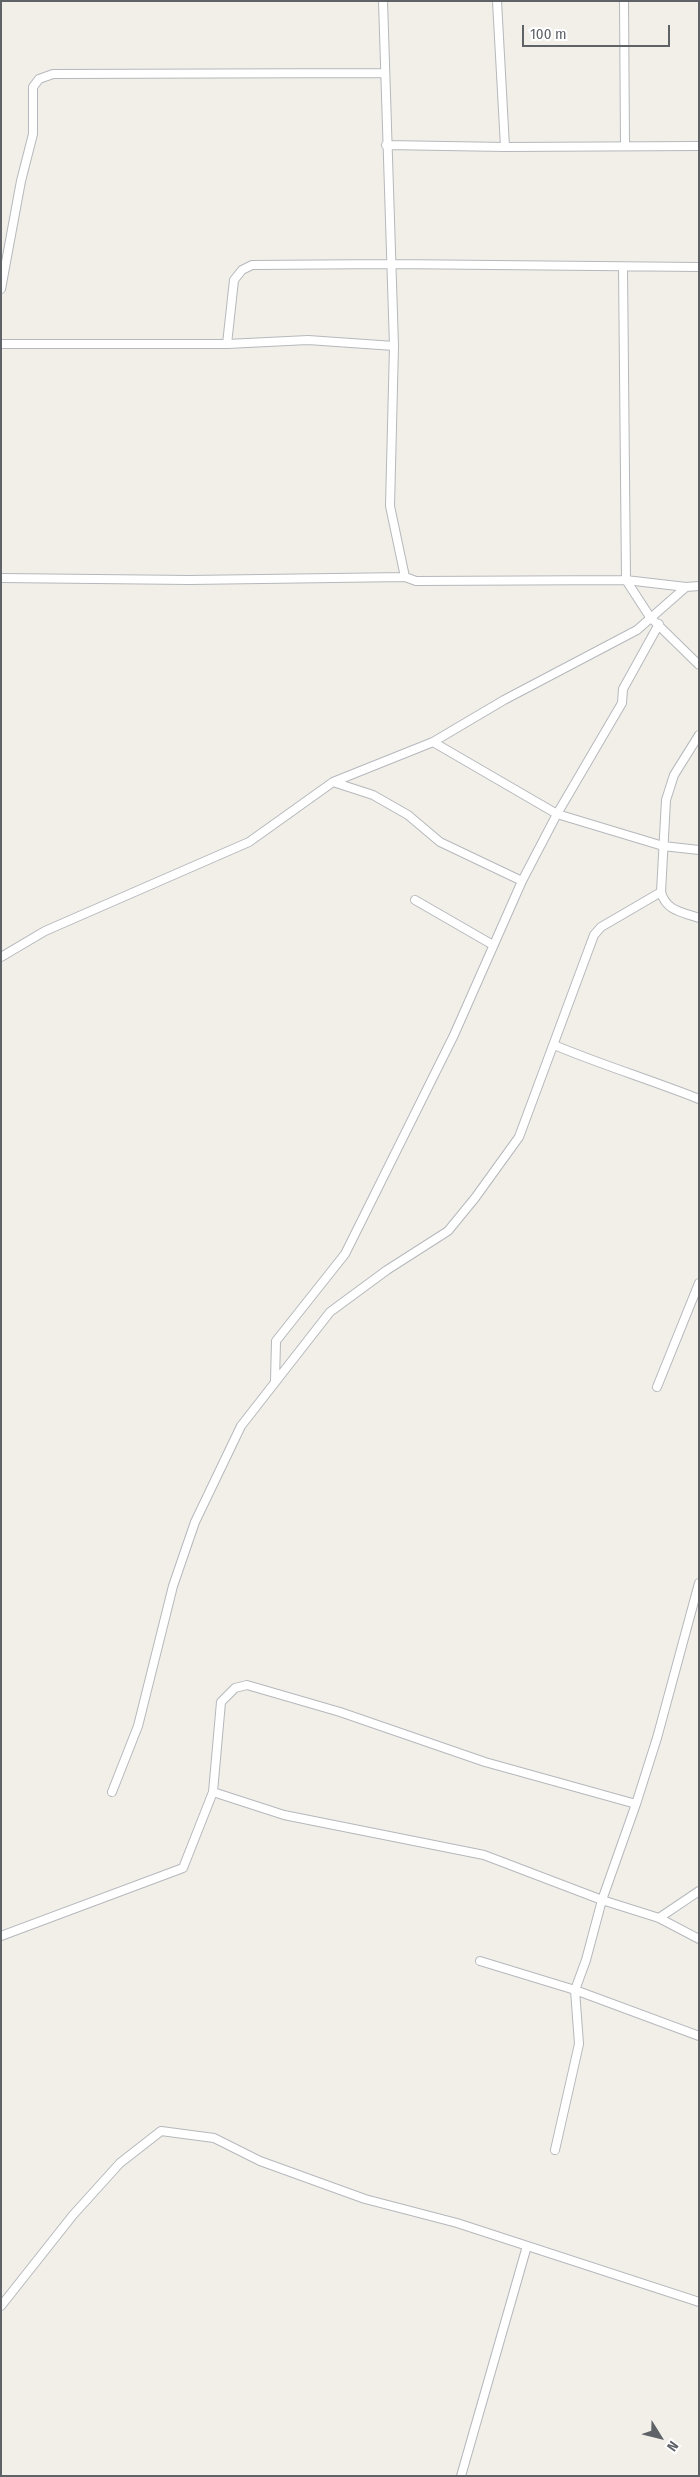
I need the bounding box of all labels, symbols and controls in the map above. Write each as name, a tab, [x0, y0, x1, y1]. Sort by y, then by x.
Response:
scale bar	[525, 15, 672, 47]
text: 100 m	[530, 25, 567, 43]
north arrow	[635, 2412, 685, 2462]
text: N	[663, 2438, 682, 2454]

